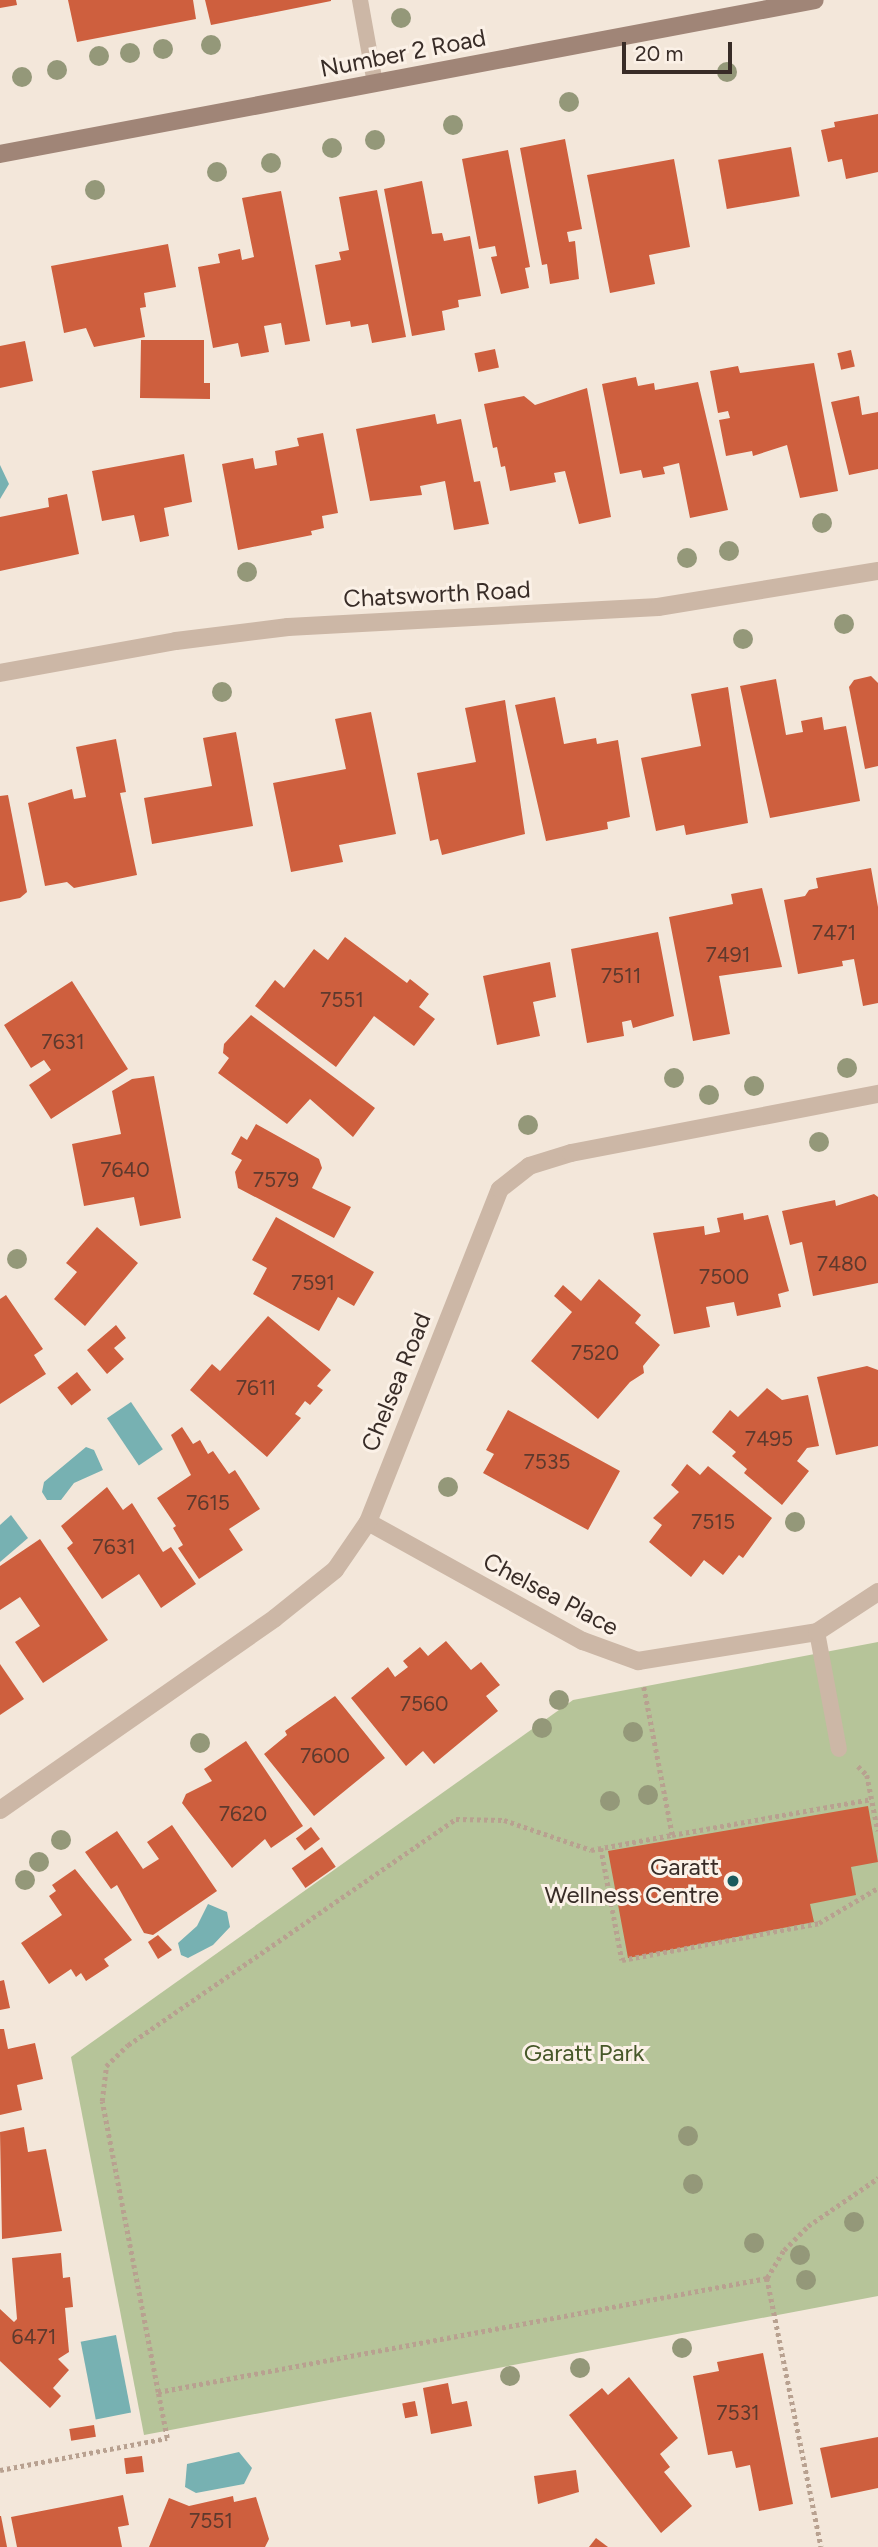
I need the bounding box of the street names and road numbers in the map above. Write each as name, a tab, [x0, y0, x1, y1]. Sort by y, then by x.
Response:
street label: Number 2 Road	[318, 23, 488, 83]
street label: Chatsworth Road	[343, 575, 531, 613]
street label: Chelsea Road	[355, 1309, 437, 1455]
street label: Chelsea Place	[478, 1546, 624, 1642]

